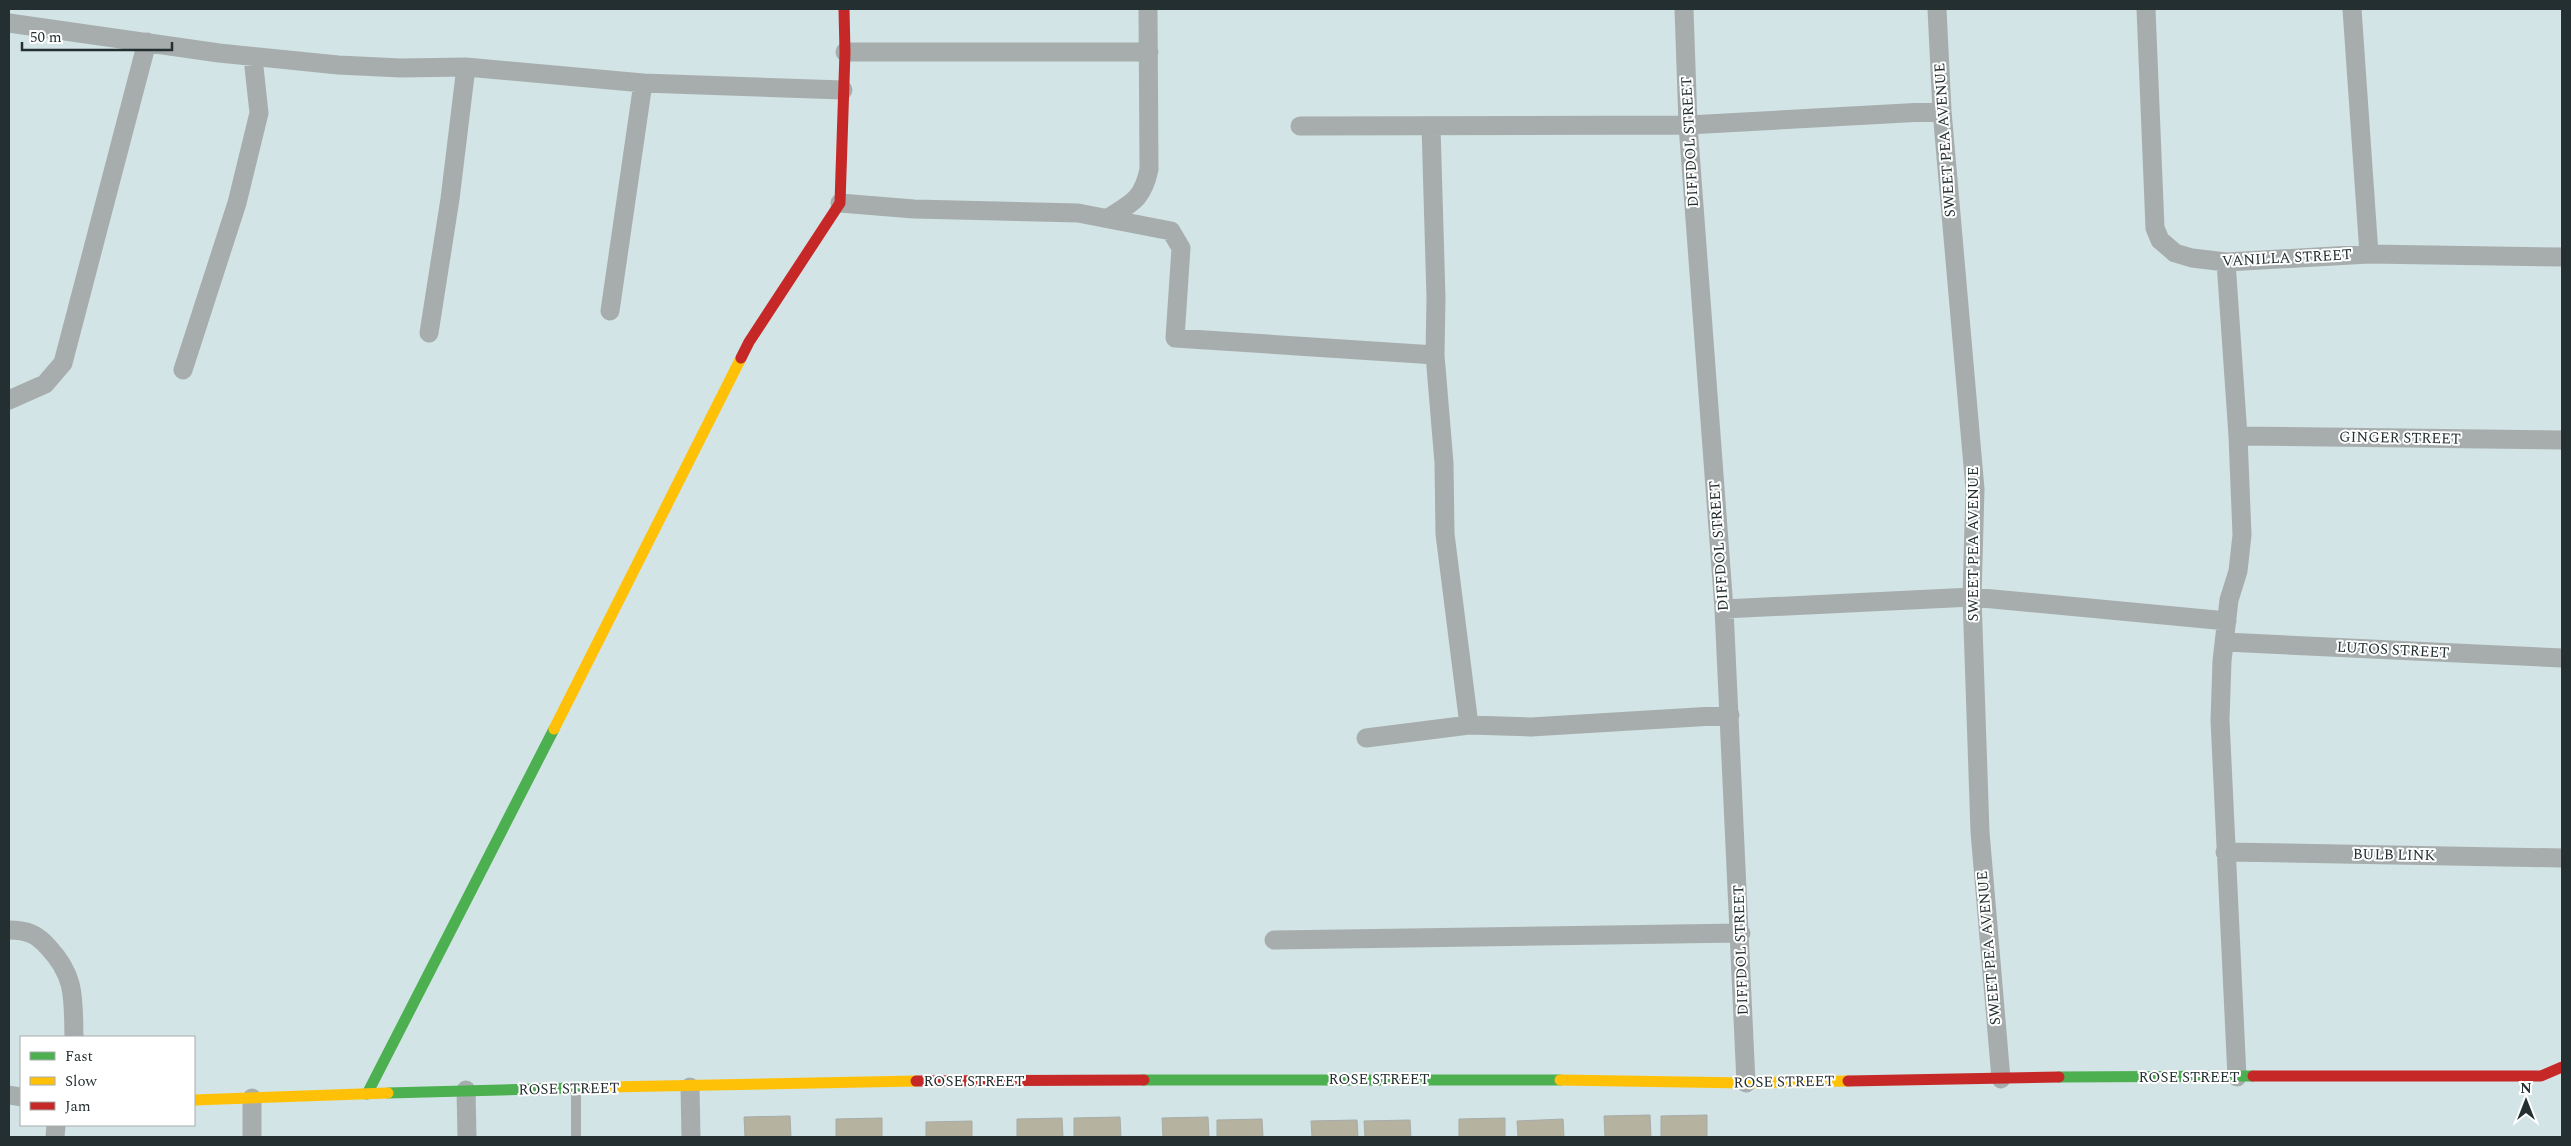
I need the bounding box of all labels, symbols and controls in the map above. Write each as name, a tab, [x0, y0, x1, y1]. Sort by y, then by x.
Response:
scale bar	[22, 20, 172, 52]
text: 50 m	[30, 26, 62, 49]
street label: SWEET PEA AVENUE	[1928, 62, 1962, 218]
street label: DIFFDOL STREET	[1675, 76, 1705, 208]
street label: VANILLA STREET	[2221, 243, 2353, 273]
street label: GINGER STREET	[2339, 425, 2461, 451]
street label: SWEET PEA AVENUE	[1962, 467, 1985, 621]
street label: DIFFDOL STREET	[1703, 480, 1735, 612]
street label: LUTOS STREET	[2336, 636, 2450, 664]
street label: BULB LINK	[2353, 843, 2436, 867]
street label: SWEET PEA AVENUE	[1971, 870, 2007, 1026]
street label: DIFFDOL STREET	[1727, 884, 1755, 1016]
legend	[20, 1036, 195, 1126]
text: Fast	[65, 1045, 93, 1068]
street label: ROSE STREET	[2138, 1066, 2240, 1089]
street label: ROSE STREET	[1328, 1068, 1430, 1091]
text: Slow	[65, 1070, 97, 1093]
street label: ROSE STREET	[923, 1070, 1025, 1093]
street label: ROSE STREET	[1733, 1070, 1835, 1094]
north arrow	[2501, 1076, 2551, 1126]
street label: ROSE STREET	[518, 1077, 620, 1101]
text: N	[2520, 1078, 2532, 1099]
text: Jam	[65, 1095, 91, 1118]

